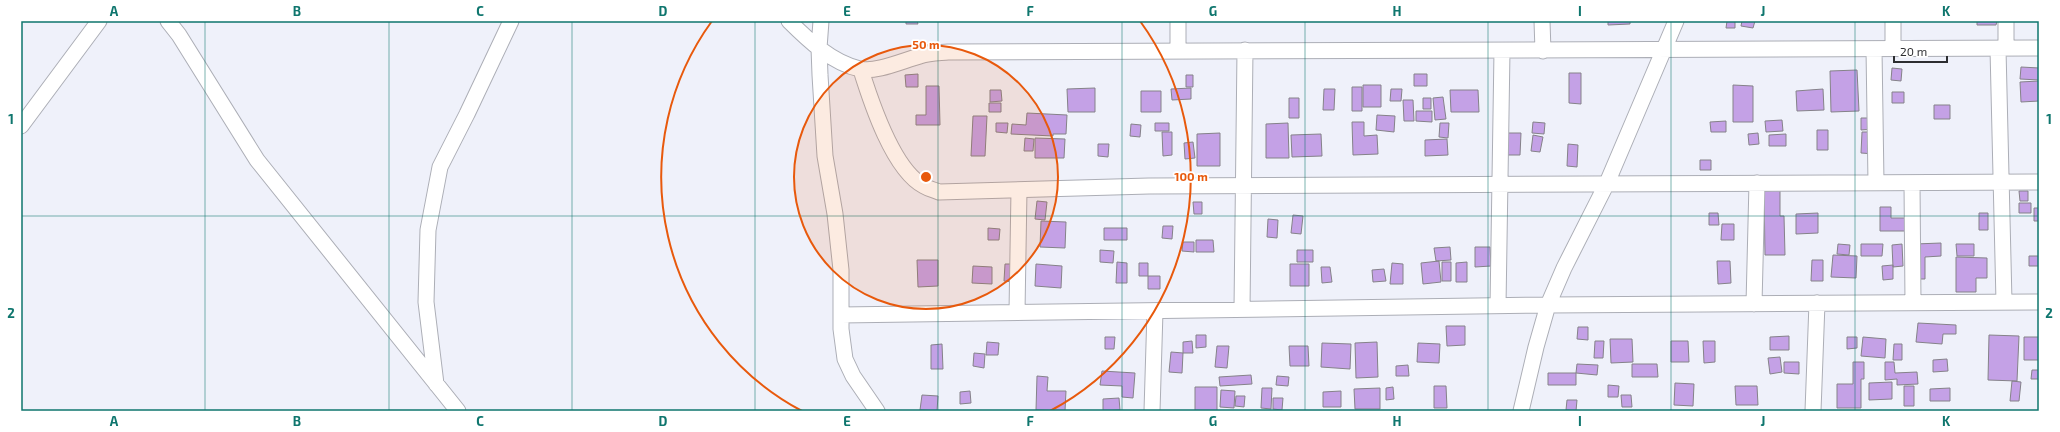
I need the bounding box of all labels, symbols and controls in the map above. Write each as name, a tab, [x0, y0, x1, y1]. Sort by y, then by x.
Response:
text: A	[110, 3, 119, 19]
text: B	[293, 3, 301, 19]
text: C	[476, 3, 484, 19]
text: D	[659, 3, 668, 19]
text: E	[843, 3, 851, 19]
text: F	[1026, 3, 1034, 19]
text: G	[1209, 3, 1217, 19]
text: H	[1393, 3, 1402, 19]
text: I	[1578, 3, 1582, 19]
text: J	[1761, 3, 1765, 19]
text: K	[1942, 3, 1951, 19]
text: 50 m	[912, 37, 940, 51]
scale bar	[1894, 38, 1947, 64]
text: 20 m	[1900, 44, 1927, 58]
text: 1	[8, 111, 14, 127]
text: 1	[2046, 111, 2052, 127]
text: 100 m	[1174, 169, 1208, 183]
centre of rings	[919, 170, 933, 184]
text: 2	[7, 305, 15, 321]
text: 2	[2045, 305, 2053, 321]
text: A	[110, 413, 119, 429]
text: B	[293, 413, 301, 429]
text: C	[476, 413, 484, 429]
text: D	[659, 413, 668, 429]
text: E	[843, 413, 851, 429]
text: F	[1026, 413, 1034, 429]
text: G	[1209, 413, 1217, 429]
text: H	[1393, 413, 1402, 429]
text: I	[1578, 413, 1582, 429]
text: J	[1761, 413, 1765, 429]
text: K	[1942, 413, 1951, 429]

